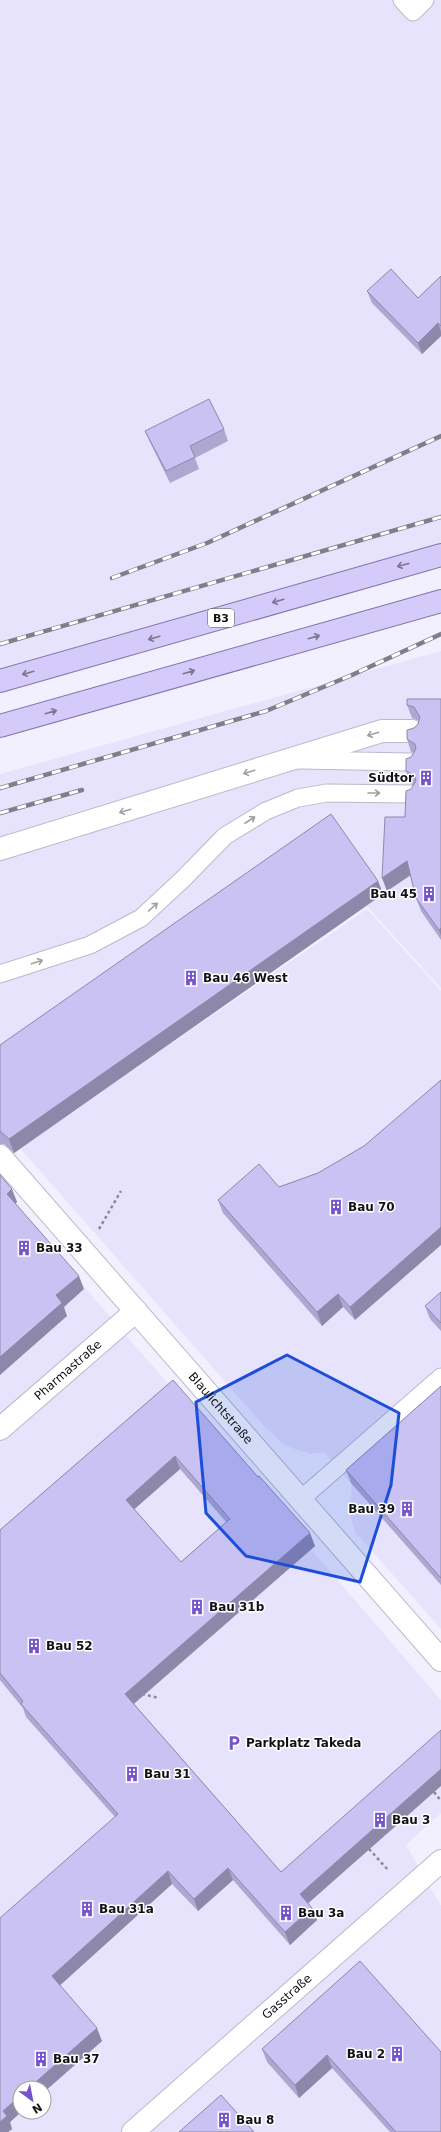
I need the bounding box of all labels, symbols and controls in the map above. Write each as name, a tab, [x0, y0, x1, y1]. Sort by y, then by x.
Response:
one-way arrow	[397, 562, 410, 569]
one-way arrow	[272, 598, 285, 605]
road number: B3	[208, 609, 234, 627]
one-way arrow	[308, 633, 321, 640]
one-way arrow	[147, 635, 160, 642]
one-way arrow	[183, 668, 196, 676]
one-way arrow	[22, 670, 35, 677]
one-way arrow	[44, 708, 57, 715]
one-way arrow	[367, 731, 380, 738]
one-way arrow	[243, 769, 256, 776]
building icon: Südtor	[417, 769, 435, 787]
place label: Südtor	[368, 771, 414, 785]
one-way arrow	[367, 789, 380, 797]
one-way arrow	[118, 808, 131, 815]
one-way arrow	[244, 816, 256, 824]
building icon: Bau 45	[420, 885, 438, 903]
place label: Bau 45	[370, 887, 417, 901]
one-way arrow	[148, 902, 159, 911]
one-way arrow	[30, 958, 43, 965]
building icon: Bau 46 West	[182, 969, 200, 987]
place label: Bau 46 West	[203, 971, 288, 985]
building icon: Bau 70	[327, 1198, 345, 1216]
place label: Bau 70	[348, 1200, 395, 1214]
building icon: Bau 33	[15, 1239, 33, 1257]
place label: Bau 33	[36, 1241, 83, 1255]
street label: Pharmastraße	[32, 1337, 104, 1403]
street label: Blaulichtstraße	[186, 1369, 256, 1447]
building icon: Bau 39	[398, 1500, 416, 1518]
place label: Bau 39	[348, 1502, 395, 1516]
building icon: Bau 31b	[188, 1598, 206, 1616]
place label: Bau 31b	[209, 1600, 265, 1614]
building icon: Bau 52	[25, 1637, 43, 1655]
place label: Bau 52	[46, 1639, 93, 1653]
parking icon: Parkplatz Takeda	[225, 1734, 243, 1752]
place label: Parkplatz Takeda	[246, 1736, 361, 1750]
building icon: Bau 31	[123, 1765, 141, 1783]
place label: Bau 31	[144, 1767, 191, 1781]
building icon: Bau 3	[371, 1811, 389, 1829]
place label: Bau 3	[392, 1813, 430, 1827]
building icon: Bau 31a	[78, 1900, 96, 1918]
place label: Bau 31a	[99, 1902, 154, 1916]
building icon: Bau 3a	[277, 1904, 295, 1922]
place label: Bau 3a	[298, 1906, 344, 1920]
street label: Gasstraße	[259, 1971, 314, 2022]
building icon: Bau 2	[388, 2045, 406, 2063]
place label: Bau 2	[347, 2047, 385, 2061]
building icon: Bau 37	[32, 2050, 50, 2068]
place label: Bau 37	[53, 2052, 100, 2066]
north arrow	[12, 2080, 52, 2120]
text: N	[30, 2100, 44, 2116]
building icon: Bau 8	[215, 2111, 233, 2129]
place label: Bau 8	[236, 2113, 274, 2127]

